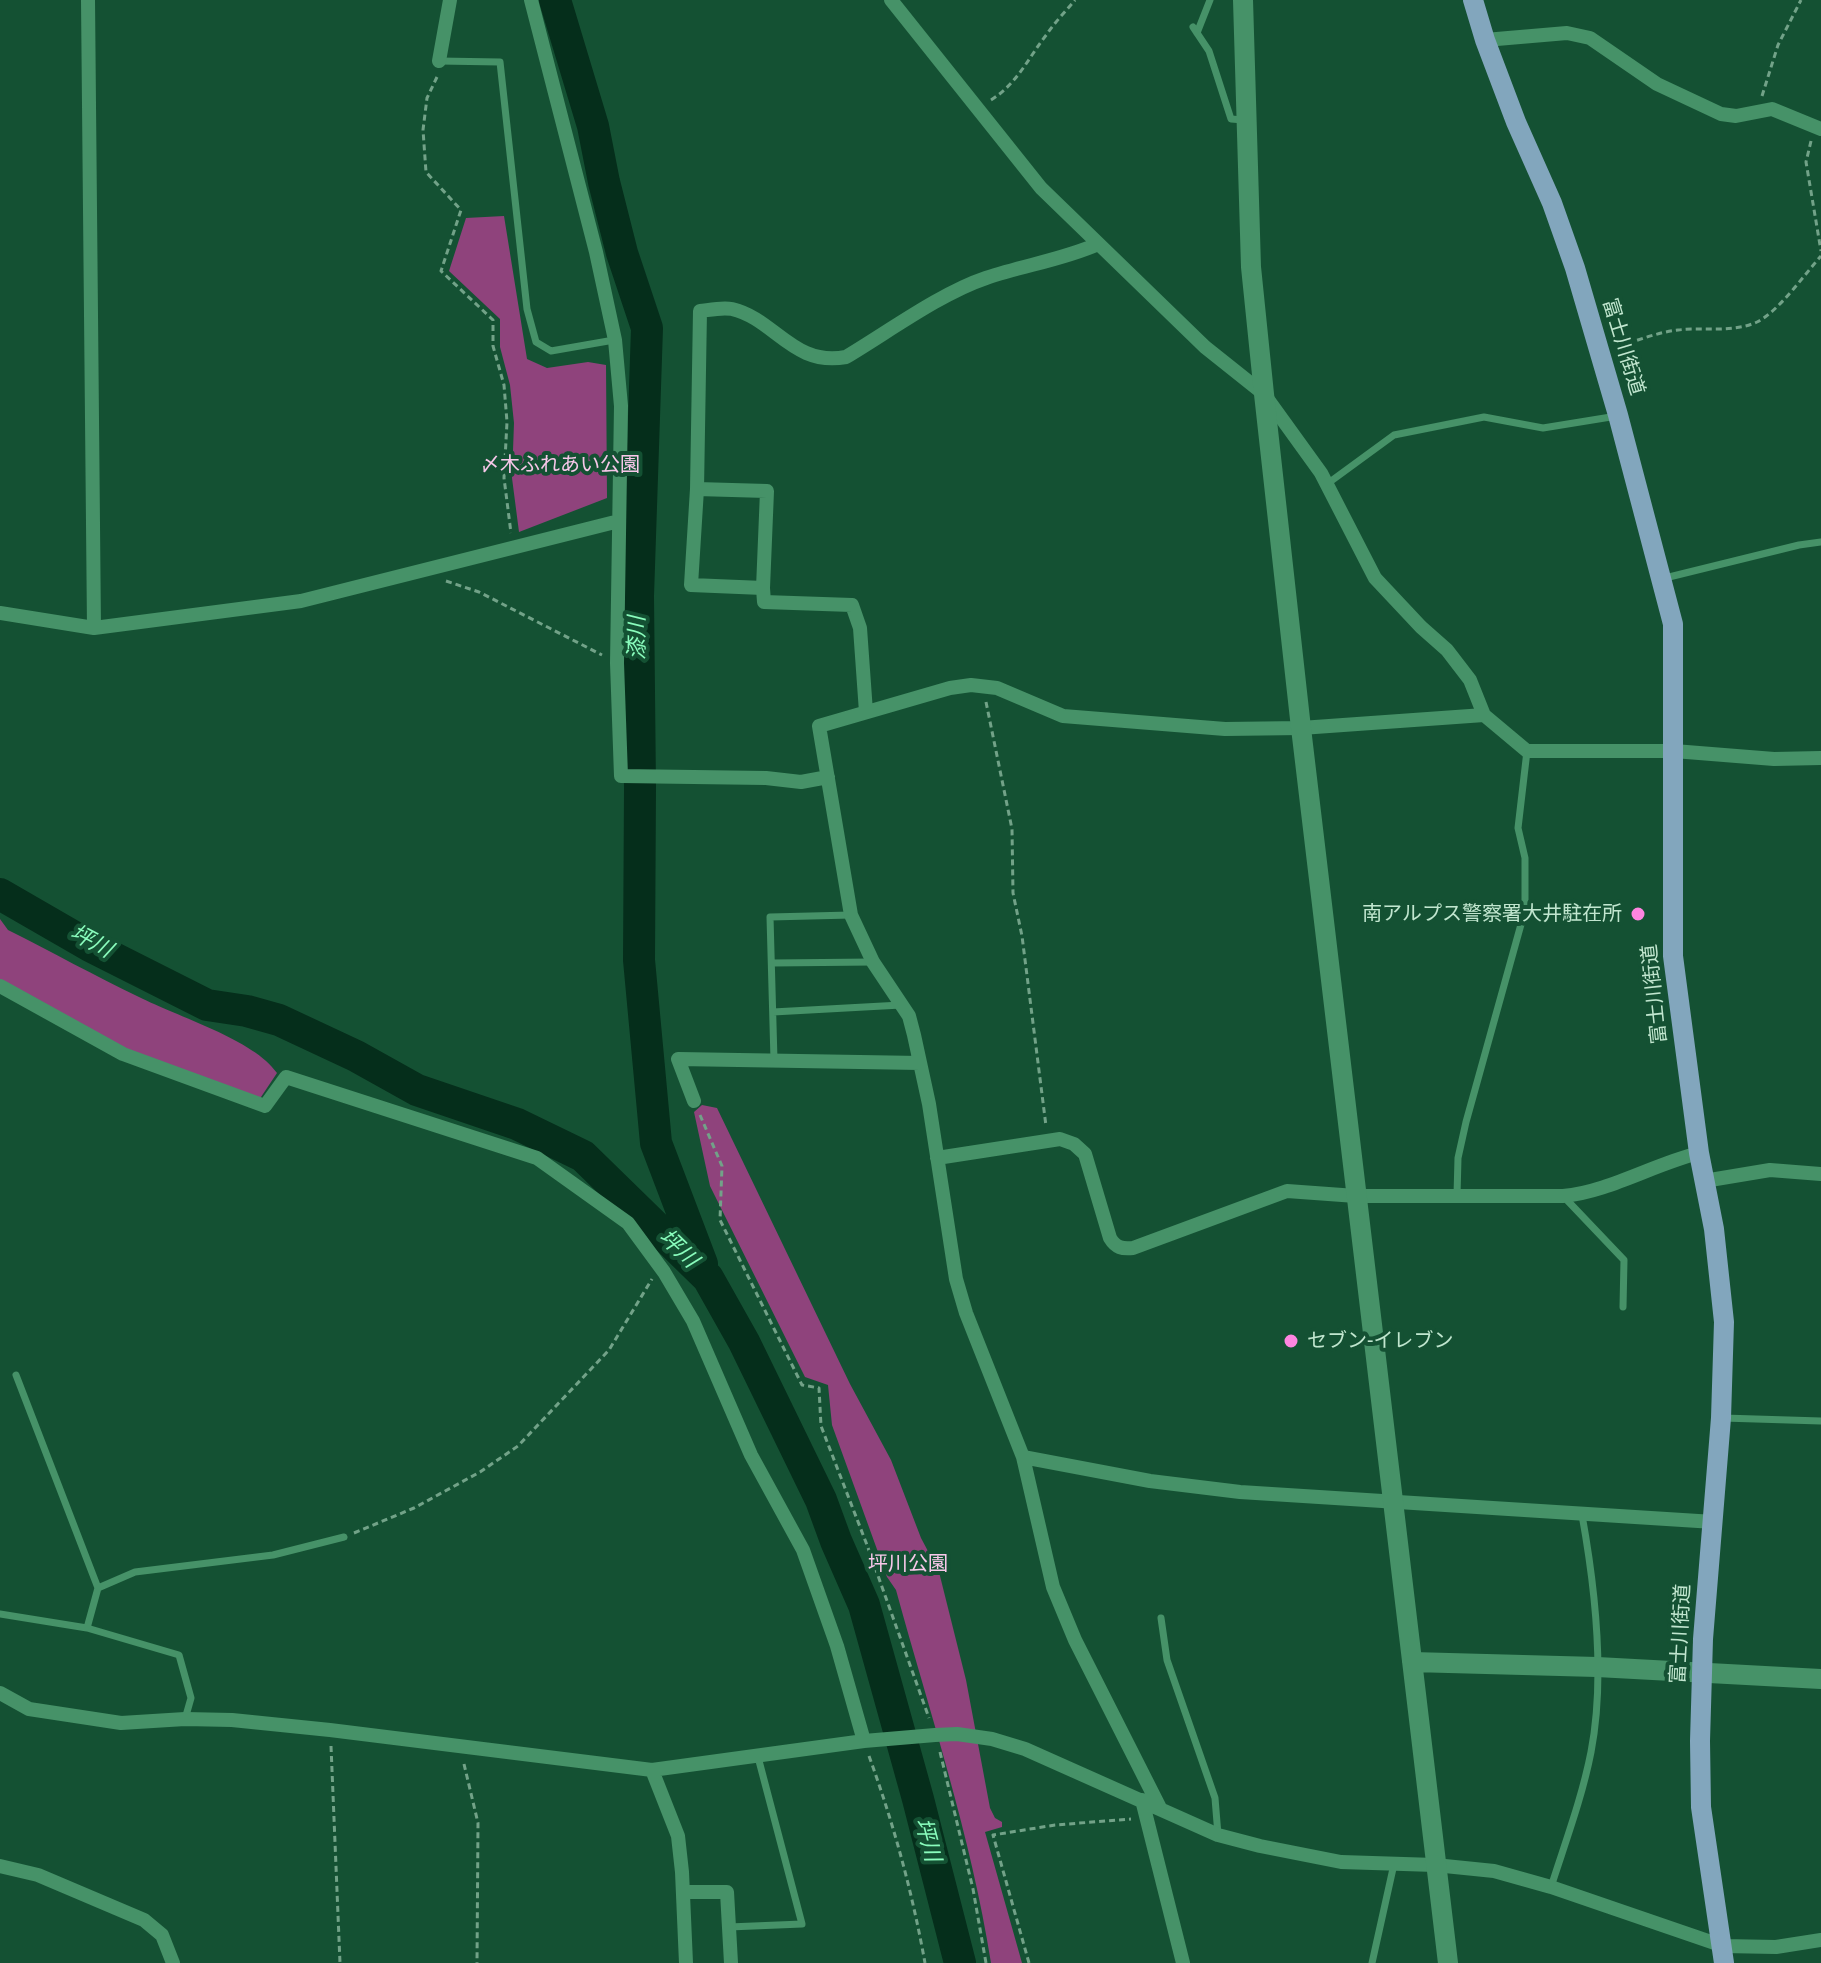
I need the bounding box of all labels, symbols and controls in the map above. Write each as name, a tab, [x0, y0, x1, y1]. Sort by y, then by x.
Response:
street label: 富士川街道	[1597, 296, 1649, 398]
park label: 〆木ふれあい公園	[480, 453, 640, 477]
water label: 漆川	[625, 616, 651, 660]
place label: 南アルプス警察署大井駐在所	[1362, 902, 1622, 926]
marker: 南アルプス警察署大井駐在所	[1629, 905, 1647, 923]
water label: 坪川	[65, 920, 117, 964]
street label: 富士川街道	[1638, 943, 1672, 1045]
water label: 坪川	[653, 1224, 703, 1274]
place label: セブン-イレブン	[1307, 1329, 1453, 1353]
marker: セブン-イレブン	[1282, 1332, 1300, 1350]
park label: 坪川公園	[868, 1552, 948, 1576]
street label: 富士川街道	[1666, 1583, 1696, 1685]
water label: 坪川	[909, 1815, 945, 1865]

